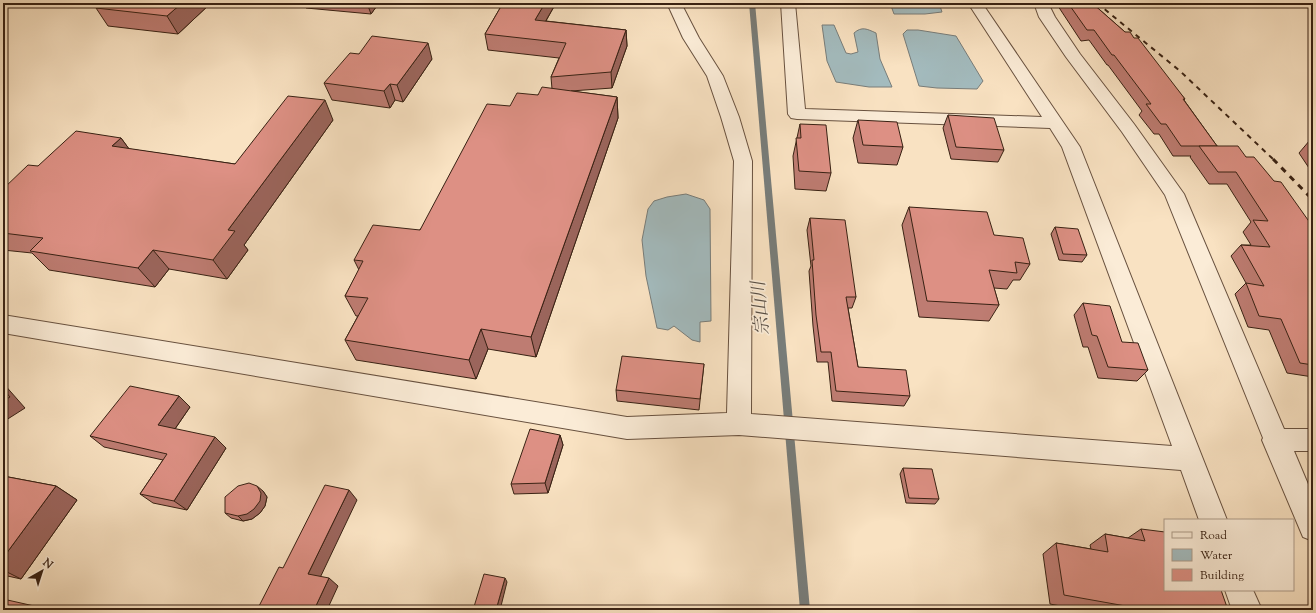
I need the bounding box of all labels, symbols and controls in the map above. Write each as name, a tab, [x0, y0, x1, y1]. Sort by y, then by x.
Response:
water label: 宗山川	[747, 278, 777, 336]
legend	[1164, 519, 1294, 591]
text: Road	[1200, 527, 1227, 545]
text: Water	[1200, 547, 1233, 565]
north arrow	[22, 551, 62, 591]
text: N	[38, 554, 56, 573]
text: Building	[1200, 567, 1244, 585]

